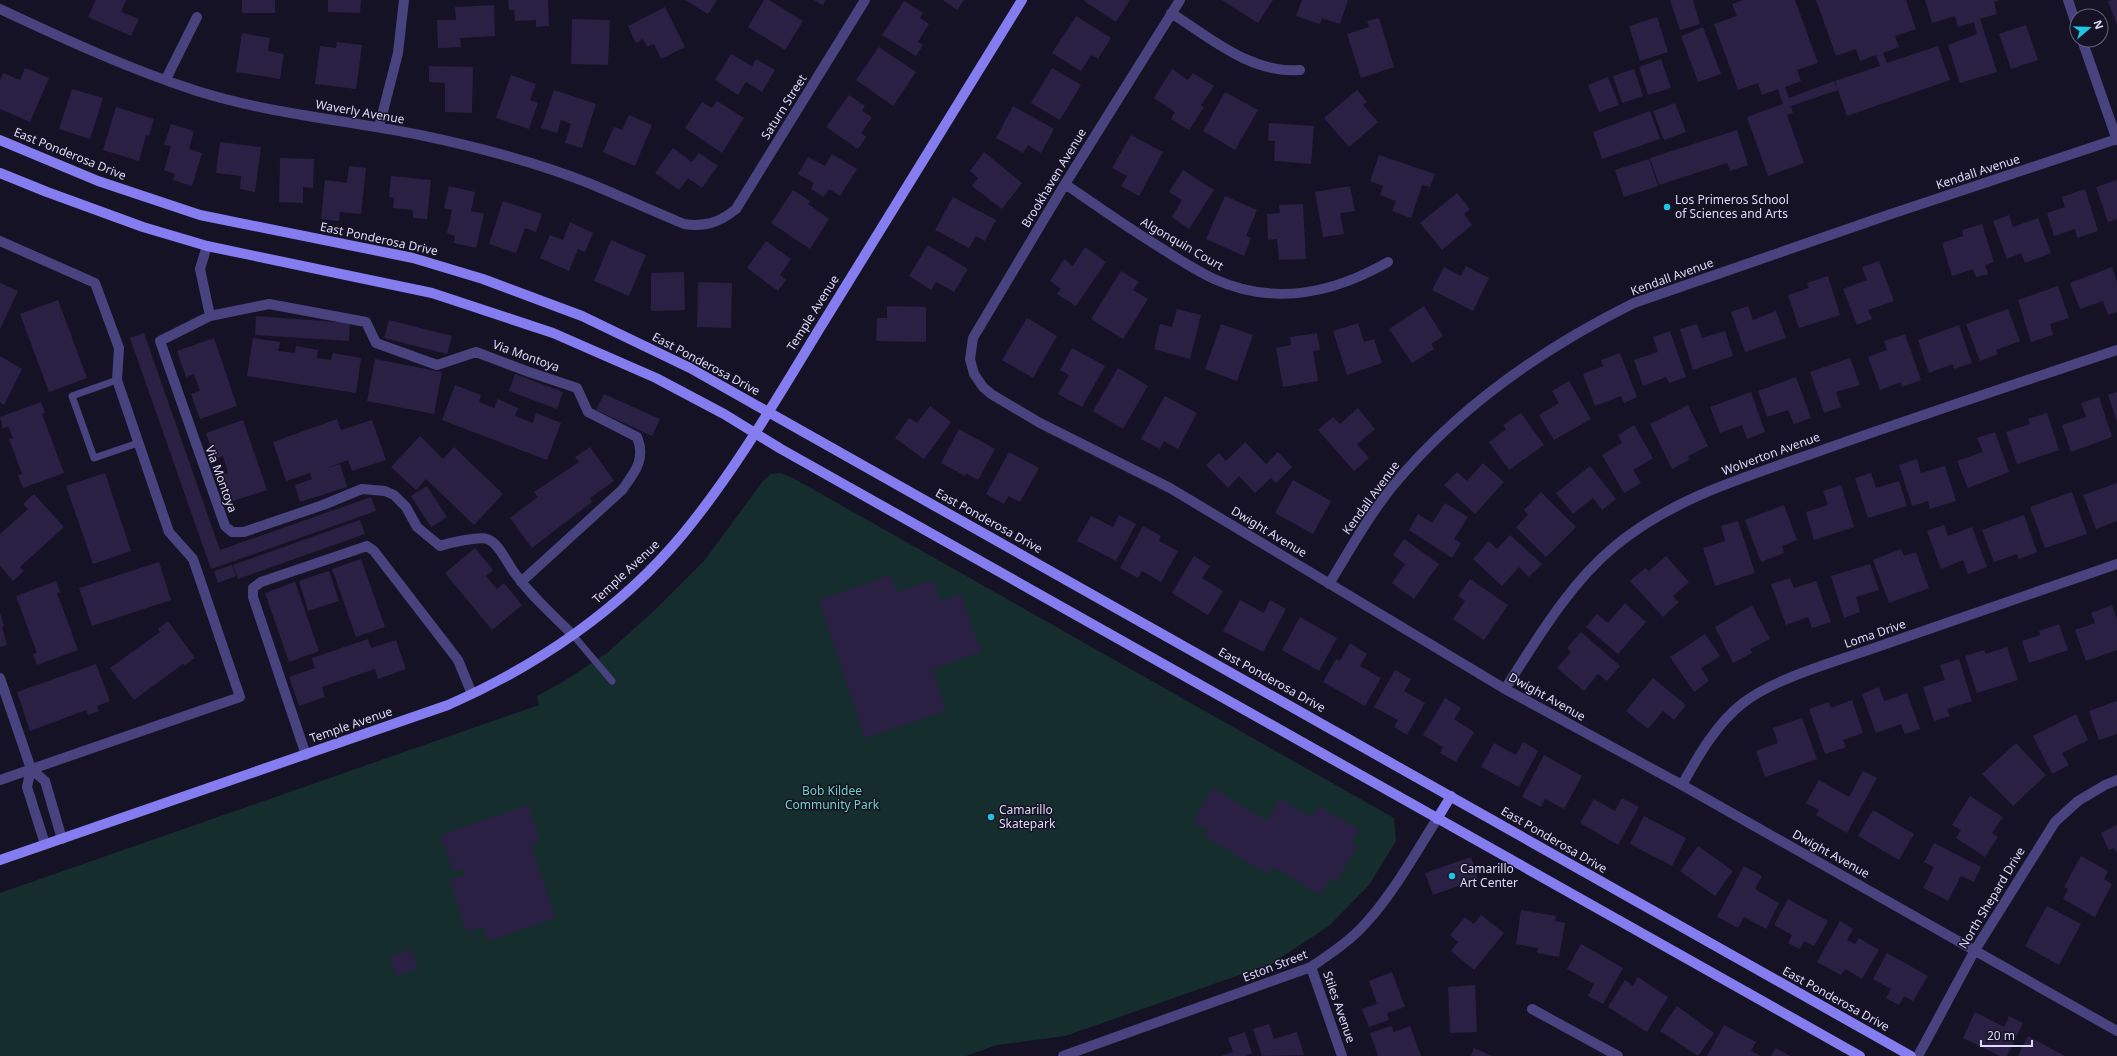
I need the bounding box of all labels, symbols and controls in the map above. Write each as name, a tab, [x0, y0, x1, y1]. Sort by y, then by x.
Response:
north arrow	[2069, 8, 2109, 48]
text: N	[2090, 18, 2107, 31]
street label: Saturn Street	[757, 70, 811, 143]
street label: Waverly Avenue	[314, 95, 406, 128]
street label: East Ponderosa Drive	[11, 123, 129, 184]
street label: Brookhaven Avenue	[1017, 125, 1090, 231]
street label: Kendall Avenue	[1934, 150, 2022, 193]
place label: Los Primeros School of Sciences and Arts	[1675, 191, 1789, 222]
marker: Los Primeros School of Sciences and Arts	[1662, 202, 1672, 212]
street label: Algonquin Court	[1138, 213, 1227, 274]
street label: East Ponderosa Drive	[319, 218, 440, 259]
street label: Kendall Avenue	[1628, 254, 1716, 299]
street label: Temple Avenue	[782, 271, 843, 354]
street label: East Ponderosa Drive	[649, 328, 763, 399]
street label: Via Montoya	[490, 336, 562, 375]
street label: Wolverton Avenue	[1719, 428, 1823, 479]
street label: Via Montoya	[202, 443, 241, 515]
street label: Kendall Avenue	[1338, 457, 1403, 538]
street label: East Ponderosa Drive	[933, 484, 1046, 557]
street label: Dwight Avenue	[1228, 502, 1311, 561]
street label: Temple Avenue	[588, 536, 663, 607]
street label: Loma Drive	[1842, 615, 1908, 652]
street label: East Ponderosa Drive	[1216, 643, 1329, 716]
street label: Dwight Avenue	[1506, 668, 1589, 725]
street label: Temple Avenue	[307, 702, 395, 747]
park label: Bob Kildee Community Park	[785, 782, 880, 813]
place label: Camarillo Skatepark	[999, 801, 1056, 832]
street label: East Ponderosa Drive	[1498, 802, 1611, 877]
marker: Camarillo Skatepark	[986, 812, 996, 822]
street label: Dwight Avenue	[1790, 825, 1873, 882]
street label: North Shepard Drive	[1954, 843, 2029, 952]
place label: Camarillo Art Center	[1460, 860, 1518, 891]
marker: Camarillo Art Center	[1447, 871, 1457, 881]
street label: Eston Street	[1240, 945, 1310, 986]
street label: East Ponderosa Drive	[1780, 962, 1893, 1035]
street label: Stiles Avenue	[1319, 969, 1360, 1045]
scale bar	[1981, 1022, 2032, 1048]
text: 20 m	[1987, 1027, 2015, 1044]

